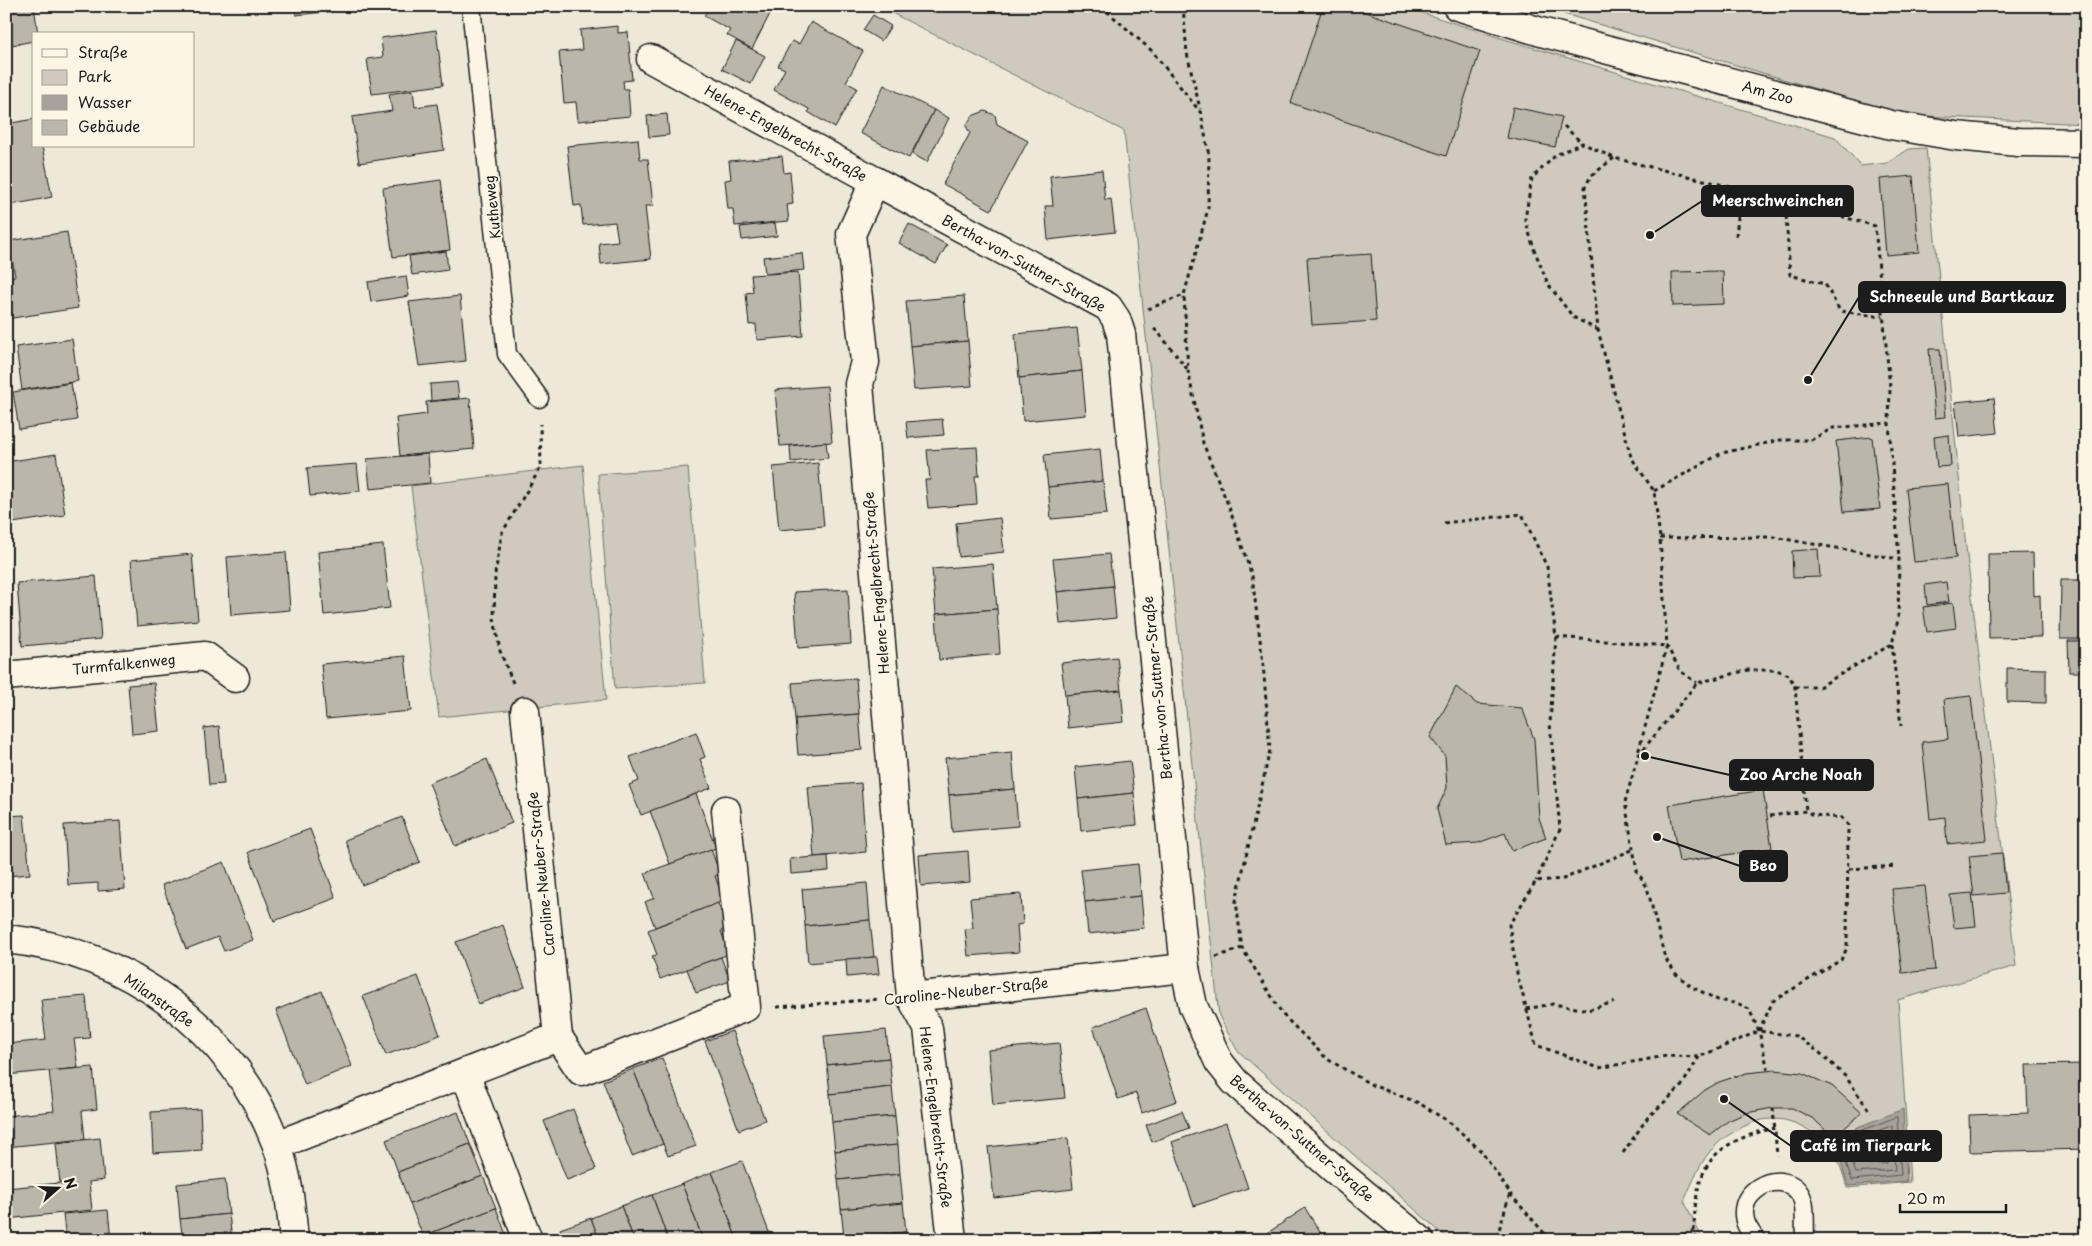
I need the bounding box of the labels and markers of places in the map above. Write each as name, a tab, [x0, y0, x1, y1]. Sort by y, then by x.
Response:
callout: Meerschweinchen	[1702, 186, 1853, 216]
callout: Schneeule und Bartkauz	[1859, 282, 2065, 312]
callout: Zoo Arche Noah	[1730, 760, 1873, 790]
callout: Beo	[1740, 851, 1787, 881]
callout: Café im Tierpark	[1791, 1131, 1941, 1161]

